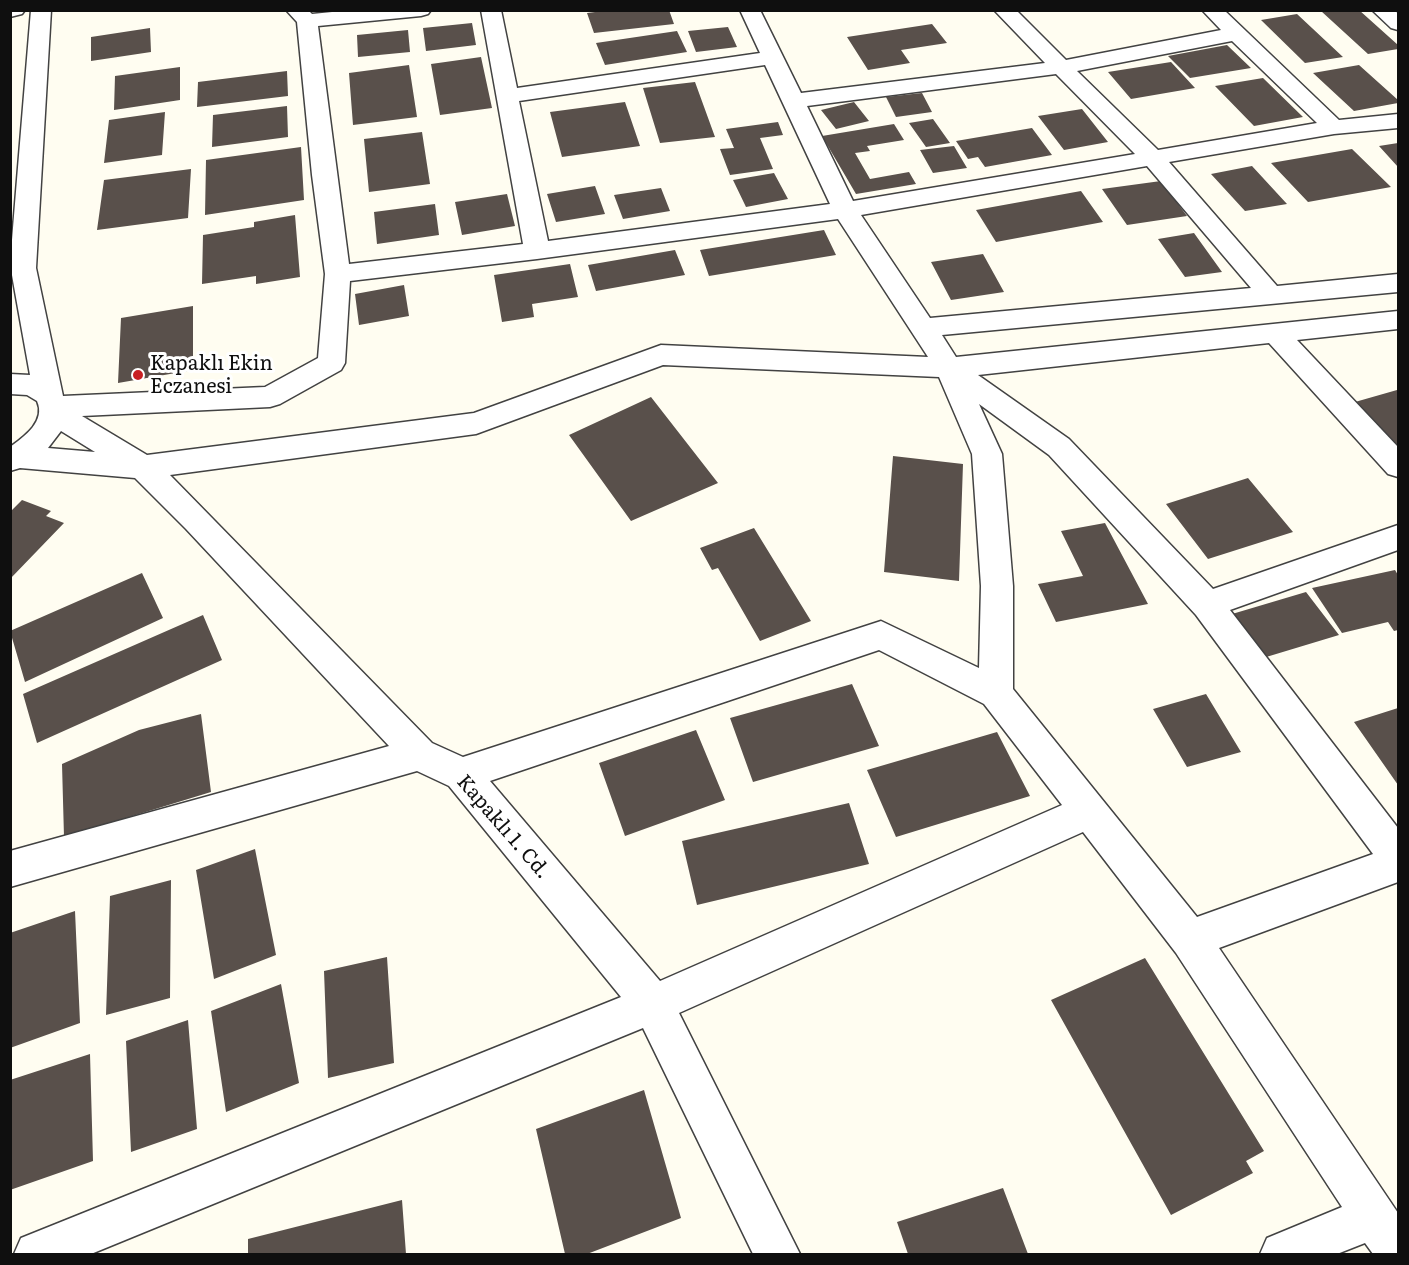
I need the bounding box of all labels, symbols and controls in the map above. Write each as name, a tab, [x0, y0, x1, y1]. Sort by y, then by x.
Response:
place label: Kapaklı Ekin Eczanesi	[150, 352, 273, 399]
marker: Kapaklı Ekin Eczanesi	[131, 368, 145, 382]
street label: Kapaklı 1. Cd.	[451, 770, 555, 884]

